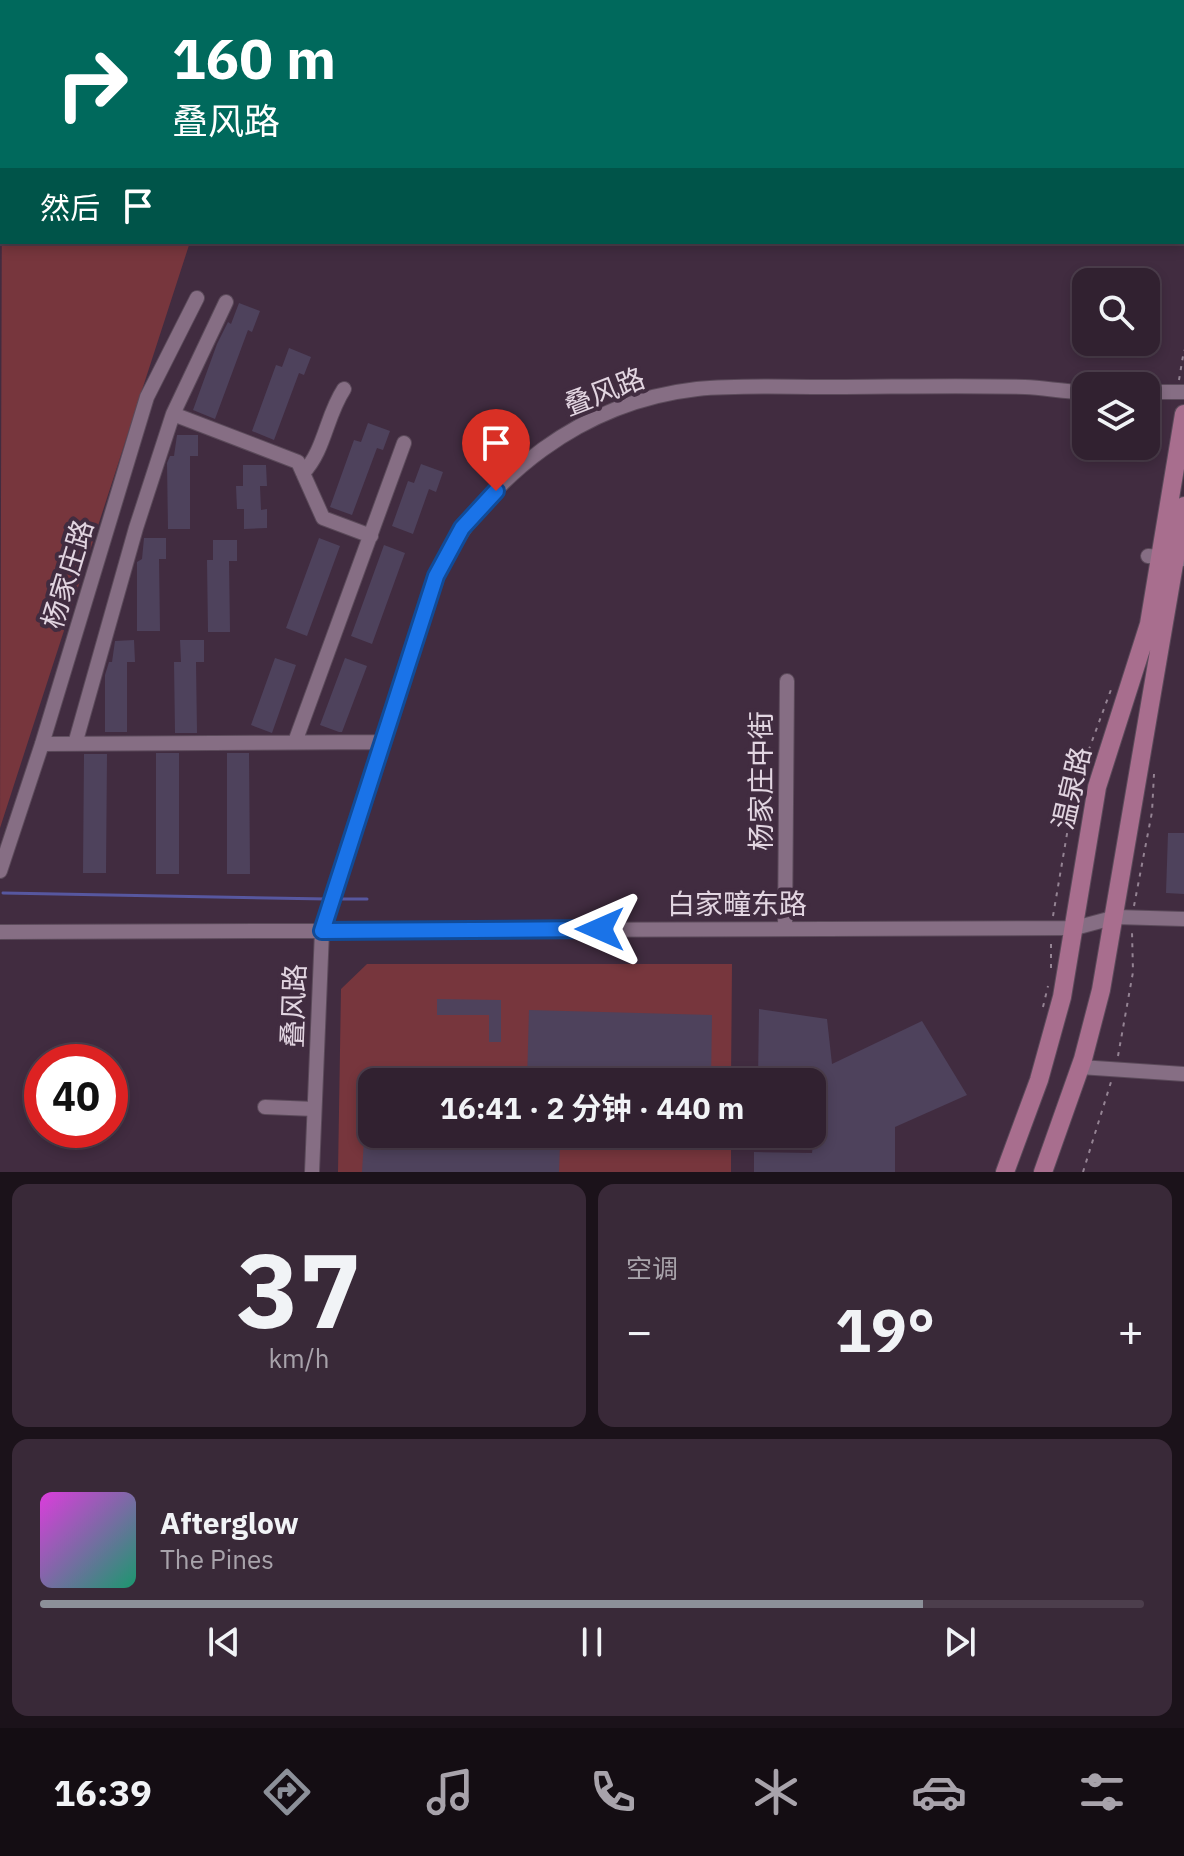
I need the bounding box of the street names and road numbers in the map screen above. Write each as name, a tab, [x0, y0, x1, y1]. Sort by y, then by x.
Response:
street label: 叠风路	[558, 359, 650, 423]
street label: 杨家庄路	[33, 515, 101, 633]
street label: 杨家庄中街	[742, 711, 779, 851]
street label: 温泉路	[1044, 743, 1098, 833]
street label: 白家疃东路	[667, 885, 807, 922]
street label: 叠风路	[273, 963, 313, 1049]

